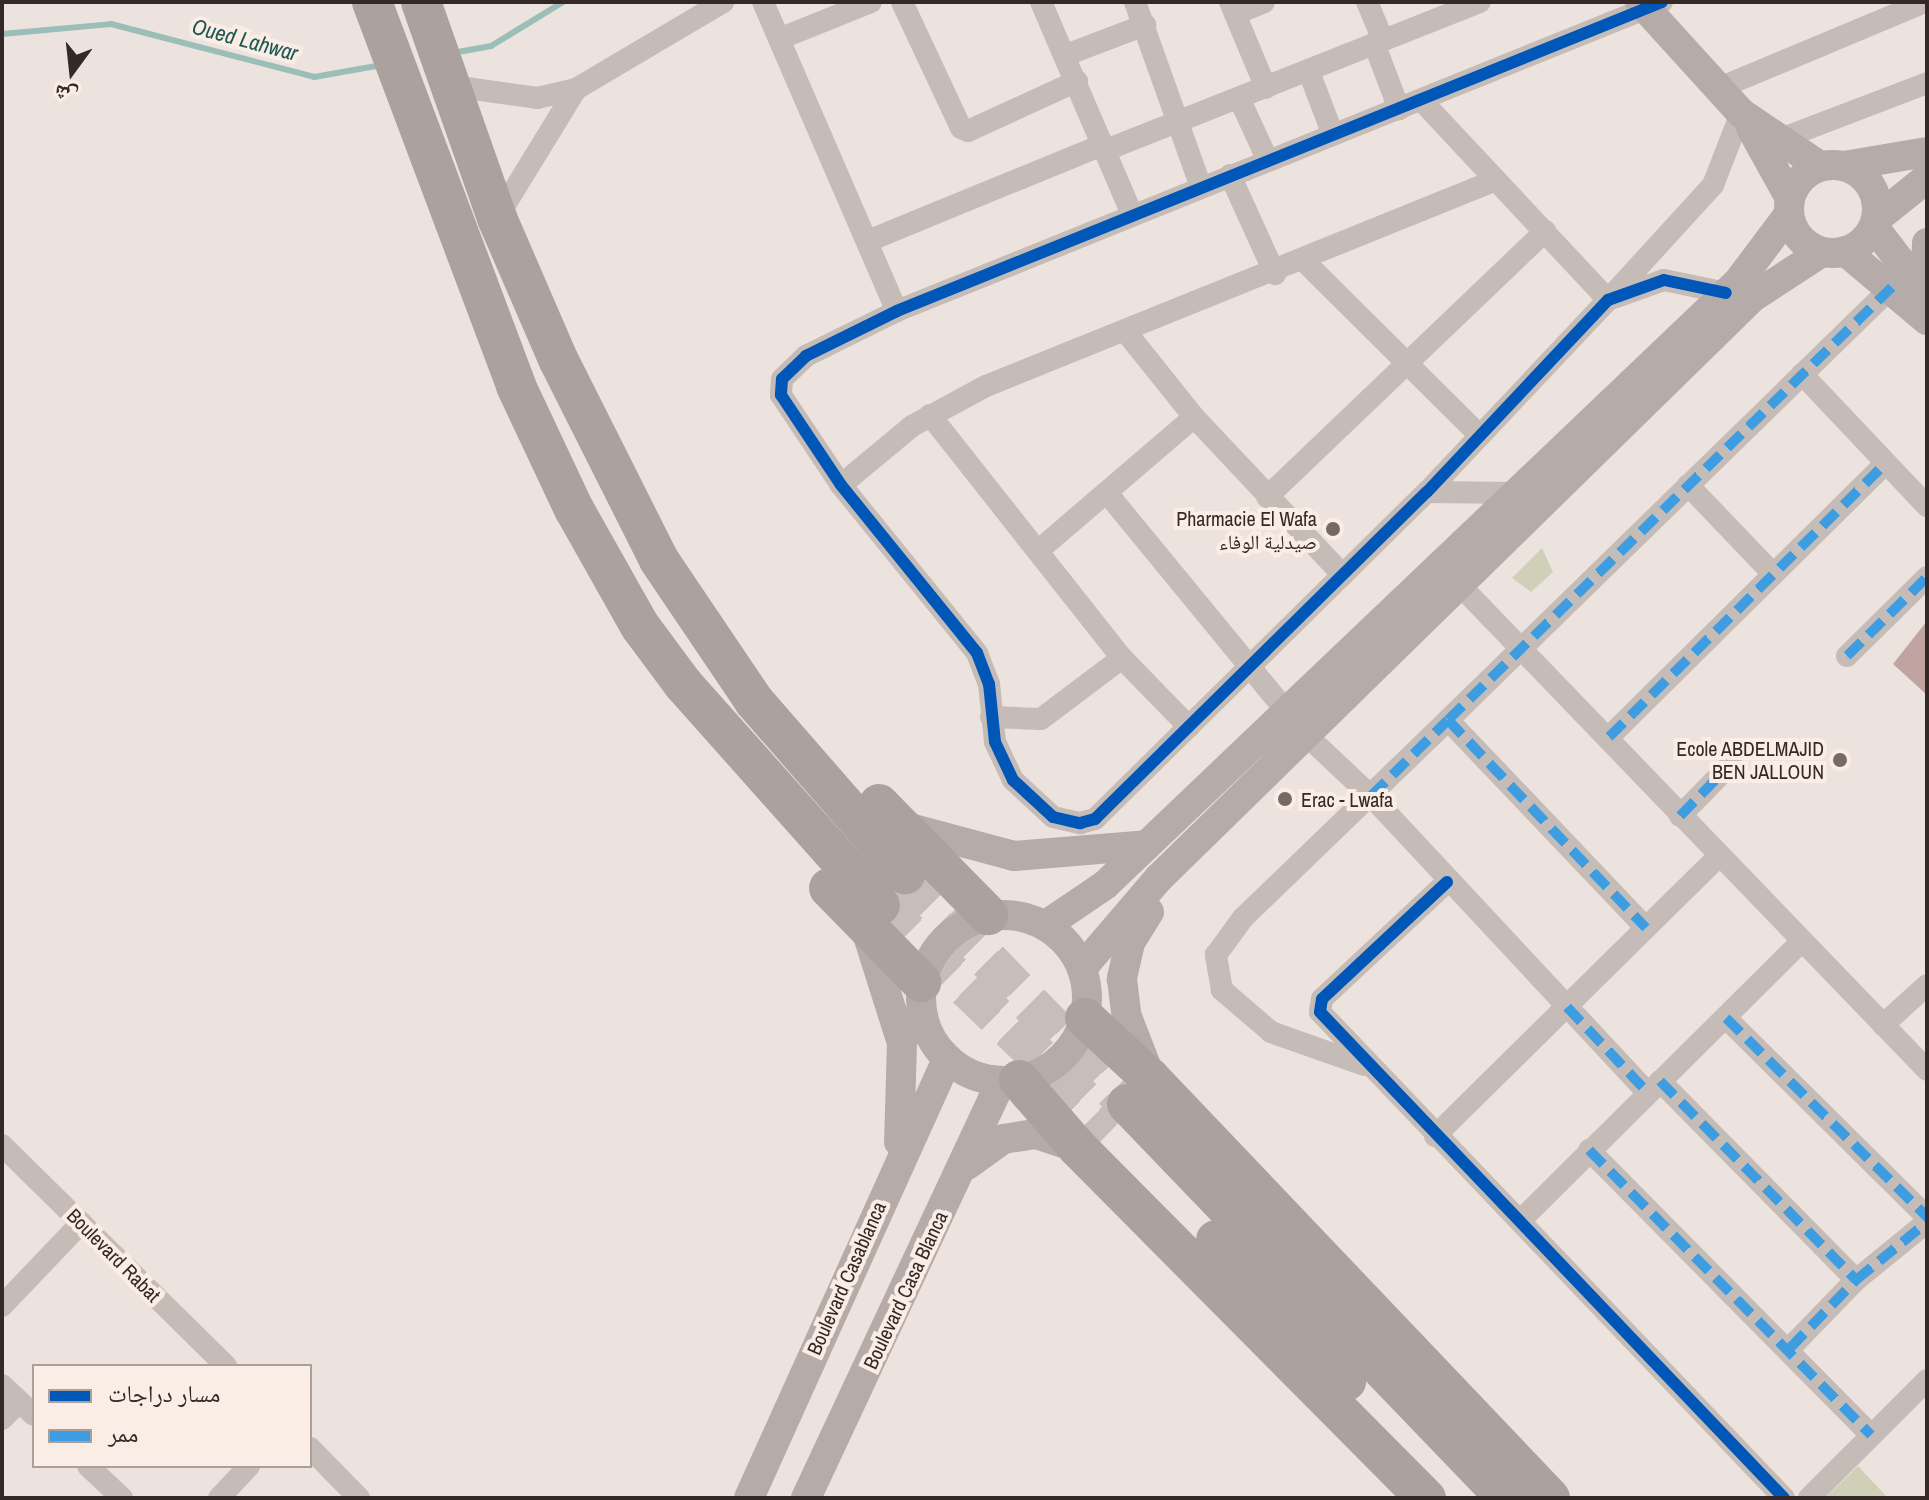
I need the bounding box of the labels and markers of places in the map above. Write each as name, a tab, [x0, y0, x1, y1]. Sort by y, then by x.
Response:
place label: Pharmacie El Wafa صيدلية الوفاء	[1176, 506, 1317, 553]
marker: Pharmacie El Wafa صيدلية الوفاء	[1324, 520, 1342, 538]
place label: Ecole ABDELMAJID BEN JALLOUN	[1675, 736, 1824, 783]
marker: Ecole ABDELMAJID BEN JALLOUN	[1831, 751, 1849, 769]
place label: Erac - Lwafa	[1301, 787, 1393, 811]
marker: Erac - Lwafa	[1276, 790, 1294, 808]

